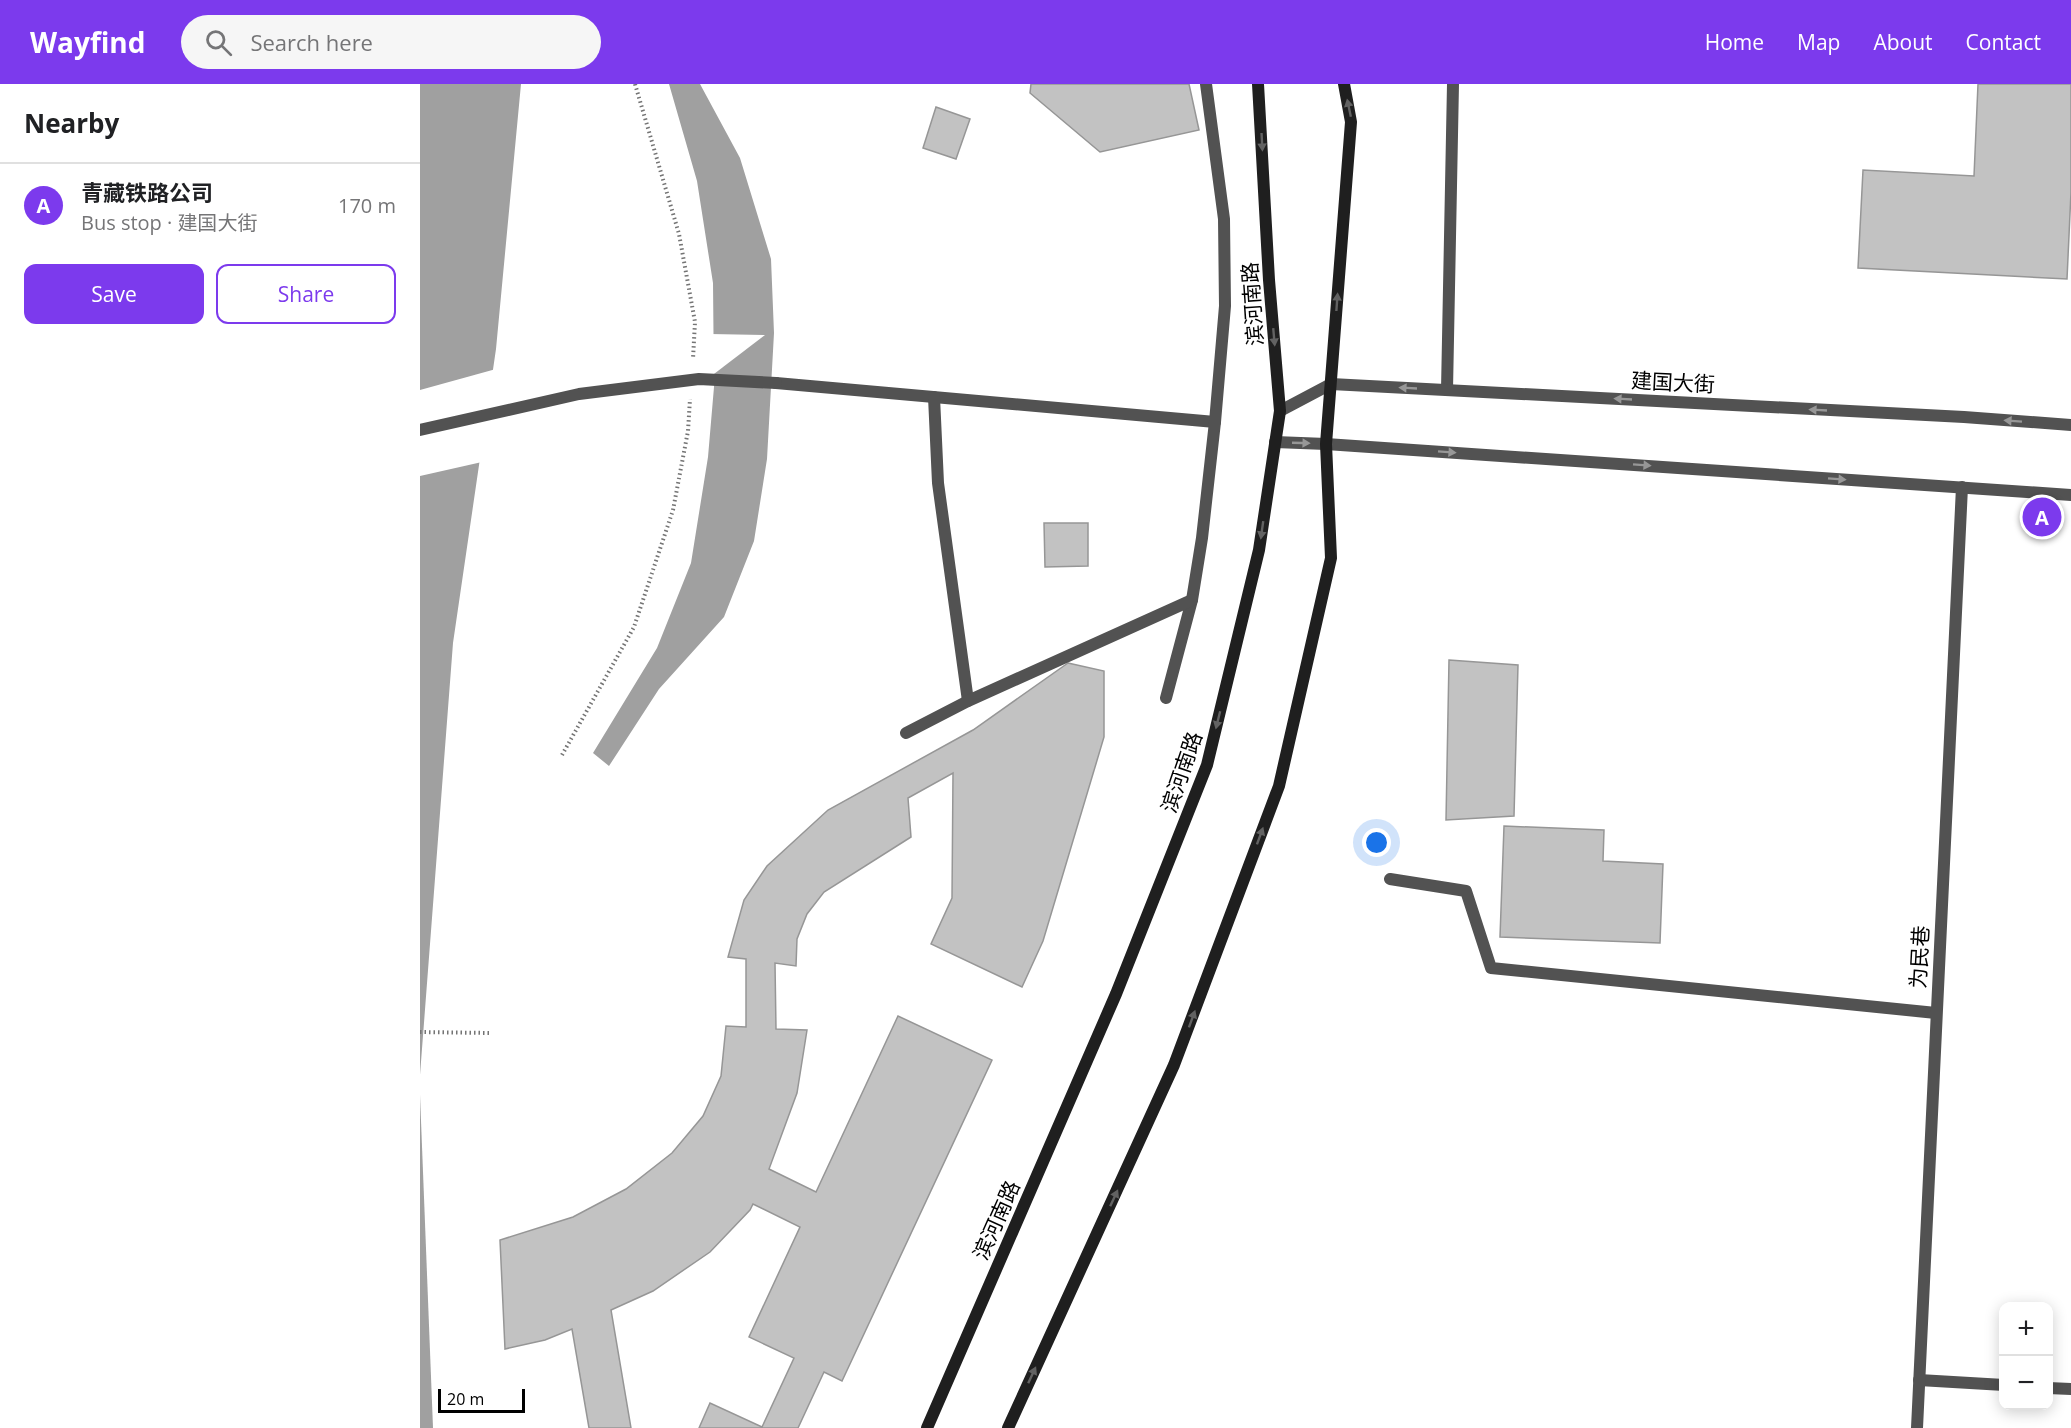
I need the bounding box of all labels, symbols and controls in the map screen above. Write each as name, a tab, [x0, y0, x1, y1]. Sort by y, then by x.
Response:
search box	[181, 15, 601, 69]
text: Wayfind	[30, 23, 145, 61]
icon: search	[202, 26, 235, 59]
text: Search here	[250, 27, 373, 57]
text: Home	[1705, 28, 1764, 56]
text: Map	[1797, 28, 1840, 56]
text: About	[1873, 28, 1933, 56]
text: Contact	[1966, 28, 2041, 56]
one-way arrow	[1343, 99, 1353, 117]
text: Nearby	[24, 105, 119, 141]
one-way arrow	[1257, 133, 1266, 152]
text: 青藏铁路公司	[81, 177, 213, 207]
text: A	[37, 192, 50, 219]
text: 170 m	[338, 192, 396, 219]
text: Bus stop · 建国大街	[81, 209, 257, 236]
street label: 滨河南路	[1235, 261, 1269, 347]
button: Save	[24, 264, 204, 324]
button: Share	[216, 264, 396, 324]
one-way arrow	[1333, 293, 1342, 312]
one-way arrow	[1269, 328, 1279, 347]
street label: 建国大街	[1630, 366, 1716, 398]
one-way arrow	[1398, 384, 1417, 393]
one-way arrow	[1614, 395, 1633, 404]
one-way arrow	[1808, 405, 1827, 414]
one-way arrow	[2003, 416, 2022, 425]
one-way arrow	[1291, 439, 1310, 448]
one-way arrow	[1438, 448, 1457, 457]
one-way arrow	[1633, 461, 1652, 470]
one-way arrow	[1827, 474, 1846, 483]
pin: A	[2022, 494, 2062, 540]
one-way arrow	[1258, 521, 1267, 540]
one-way arrow	[1213, 711, 1223, 729]
street label: 滨河南路	[1154, 728, 1208, 816]
one-way arrow	[1256, 827, 1265, 845]
your location	[1362, 828, 1391, 857]
street label: 为民巷	[1903, 925, 1935, 989]
one-way arrow	[1187, 1010, 1197, 1028]
street label: 滨河南路	[966, 1176, 1026, 1264]
one-way arrow	[1109, 1189, 1118, 1206]
map controls	[1999, 1302, 2053, 1410]
button: +	[1999, 1302, 2053, 1356]
button: −	[1999, 1356, 2053, 1410]
one-way arrow	[1028, 1366, 1037, 1383]
scale bar	[438, 1386, 525, 1414]
text: 20 m	[447, 1388, 484, 1410]

